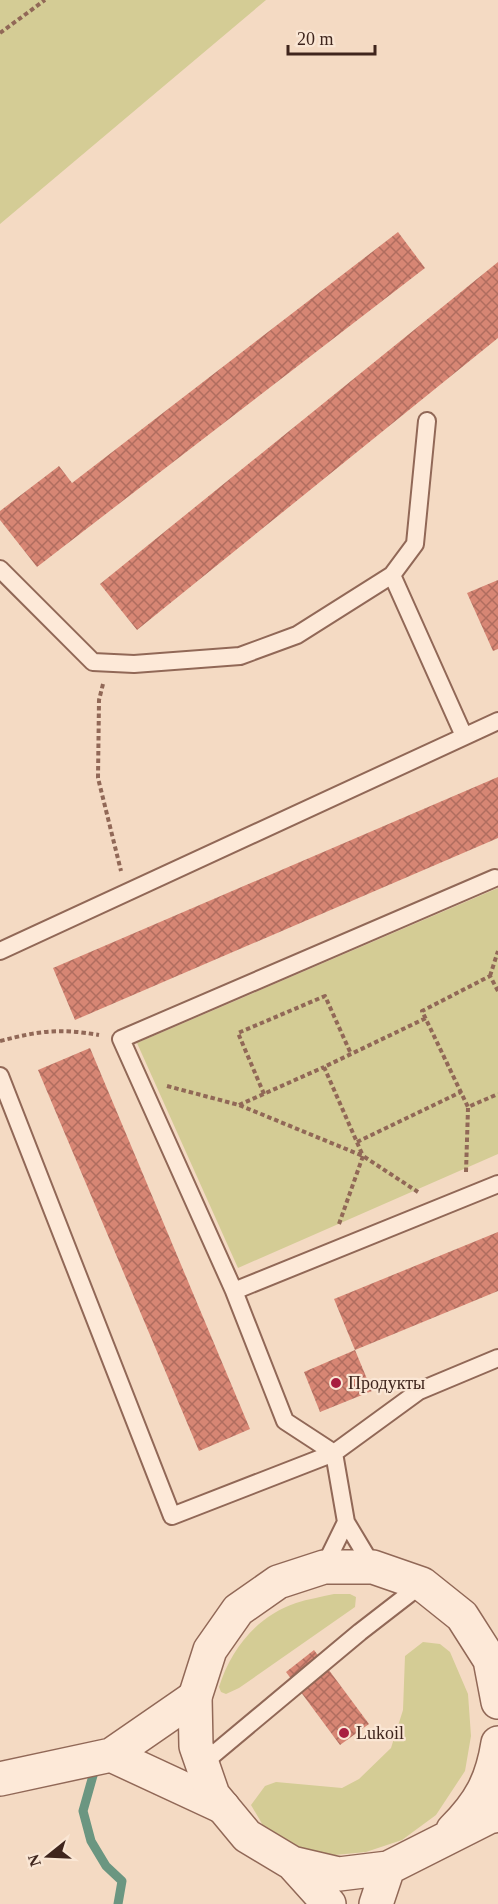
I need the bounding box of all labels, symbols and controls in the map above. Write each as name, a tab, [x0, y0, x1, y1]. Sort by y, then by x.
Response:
scale bar	[288, 18, 375, 56]
text: 20 m	[297, 29, 334, 49]
place label: Продукты	[348, 1373, 425, 1393]
marker: Продукты	[329, 1376, 343, 1390]
place label: Lukoil	[356, 1723, 404, 1743]
marker: Lukoil	[337, 1726, 351, 1740]
north arrow	[18, 1826, 78, 1886]
text: N	[24, 1852, 44, 1869]

